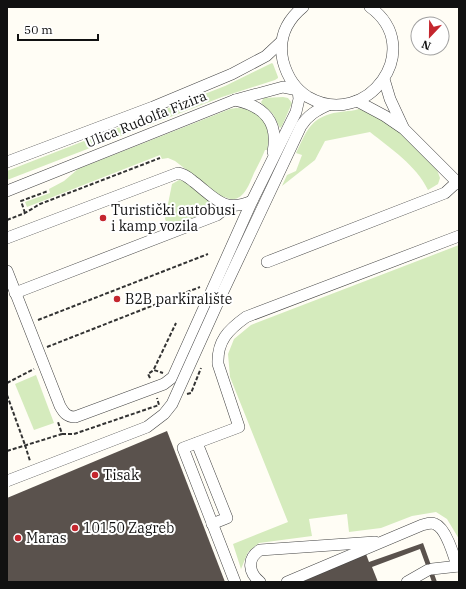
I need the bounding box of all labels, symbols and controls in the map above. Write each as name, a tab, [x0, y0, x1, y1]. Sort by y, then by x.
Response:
scale bar	[18, 16, 98, 42]
north arrow	[410, 16, 450, 56]
text: 50 m	[24, 22, 53, 37]
text: N	[419, 37, 433, 53]
street label: Ulica Rudolfa Fizira	[83, 86, 210, 152]
place label: Turistički autobusi i kamp vozila	[111, 201, 236, 235]
marker: Turistički autobusi i kamp vozila	[98, 213, 108, 223]
place label: B2B parkiralište	[125, 290, 232, 308]
marker: B2B parkiralište	[112, 294, 122, 304]
place label: Tisak	[103, 466, 140, 484]
marker: Tisak	[90, 470, 100, 480]
place label: 10150 Zagreb	[83, 519, 174, 537]
marker: 10150 Zagreb	[70, 523, 80, 533]
place label: Maras	[26, 529, 67, 547]
marker: Maras	[13, 533, 23, 543]

